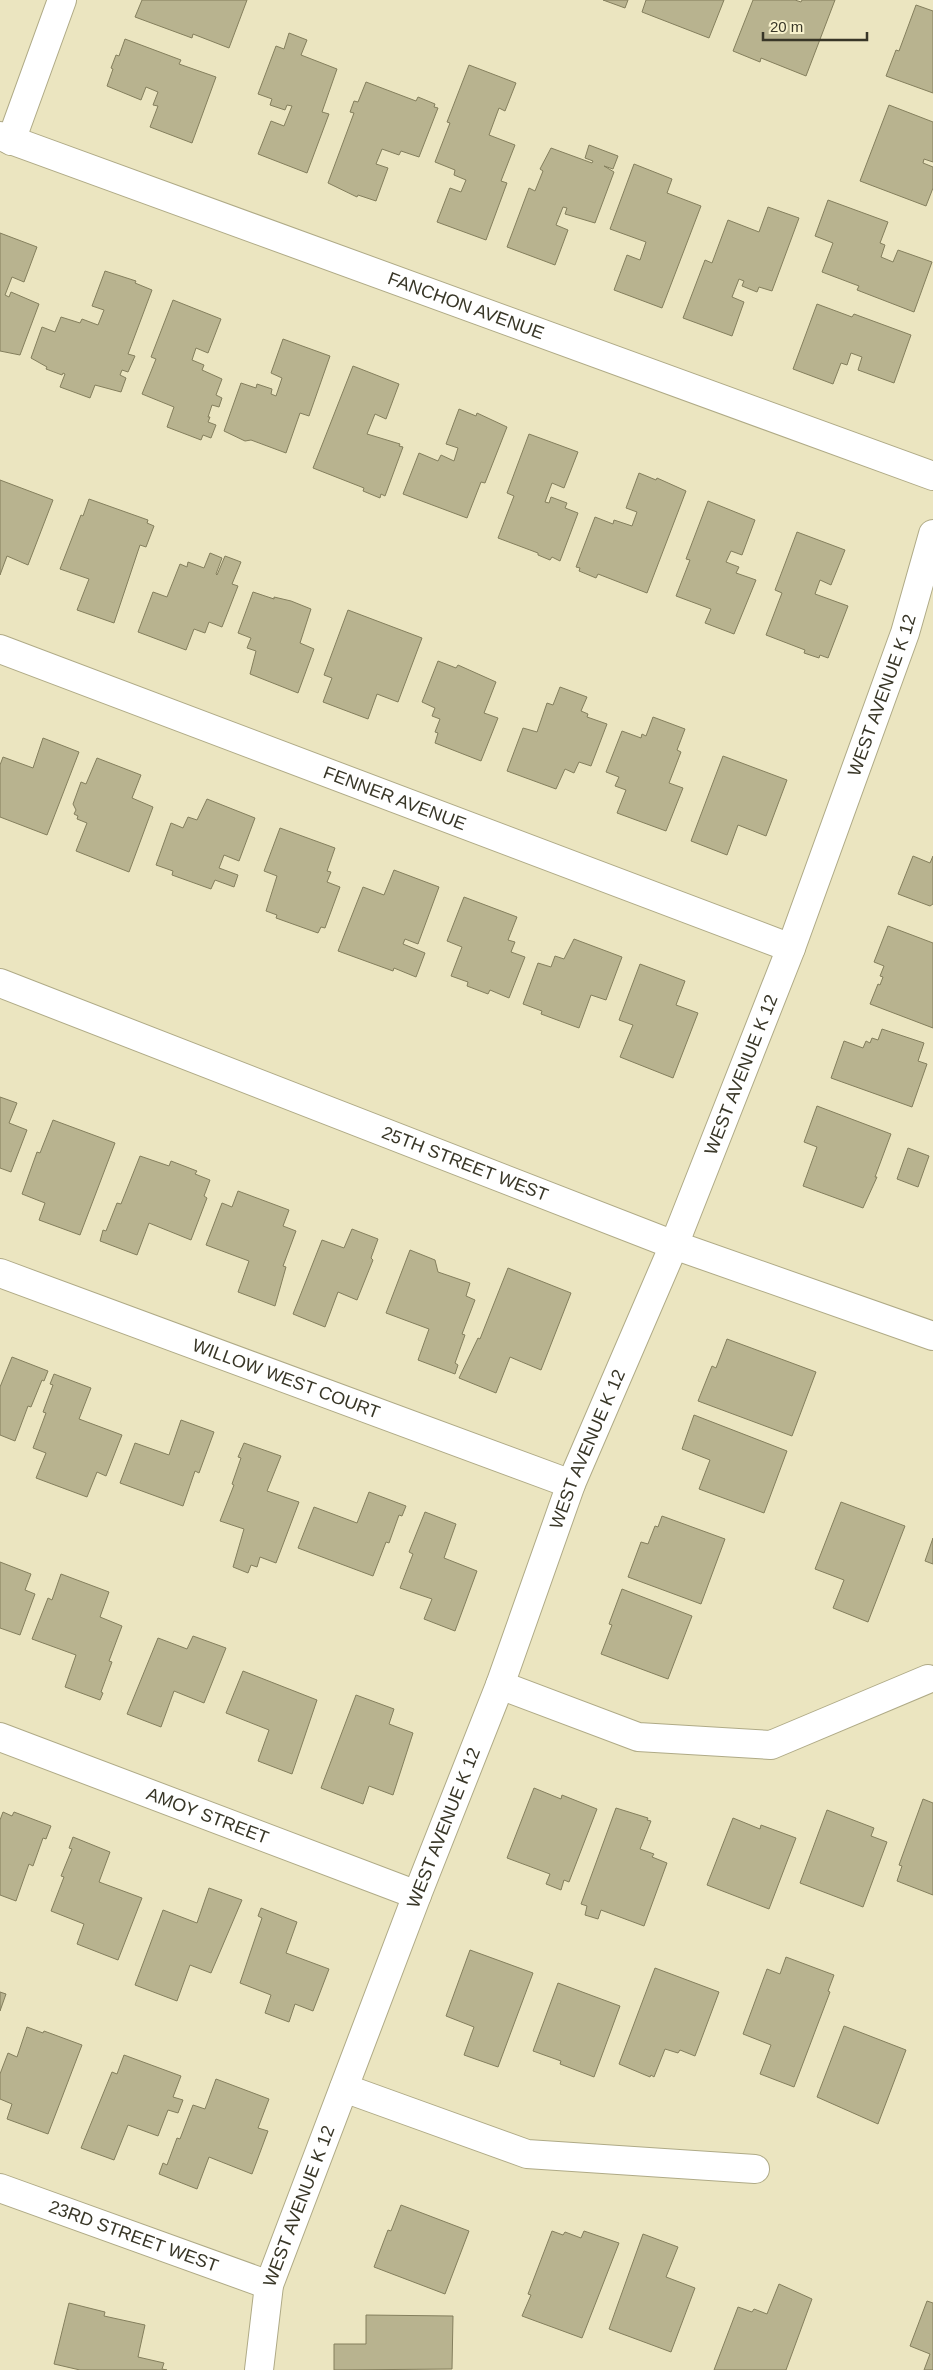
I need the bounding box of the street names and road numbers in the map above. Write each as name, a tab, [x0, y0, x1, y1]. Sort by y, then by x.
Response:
street label: FANCHON AVENUE	[385, 268, 547, 343]
street label: WEST AVENUE K 12	[844, 612, 920, 779]
street label: FENNER AVENUE	[321, 762, 469, 834]
street label: WEST AVENUE K 12	[701, 992, 782, 1158]
street label: 25TH STREET WEST	[379, 1122, 551, 1205]
street label: WILLOW WEST COURT	[190, 1335, 383, 1423]
street label: WEST AVENUE K 12	[546, 1367, 629, 1532]
street label: WEST AVENUE K 12	[403, 1745, 484, 1911]
street label: AMOY STREET	[144, 1783, 271, 1848]
street label: WEST AVENUE K 12	[259, 2123, 339, 2289]
street label: 23RD STREET WEST	[46, 2196, 221, 2276]

